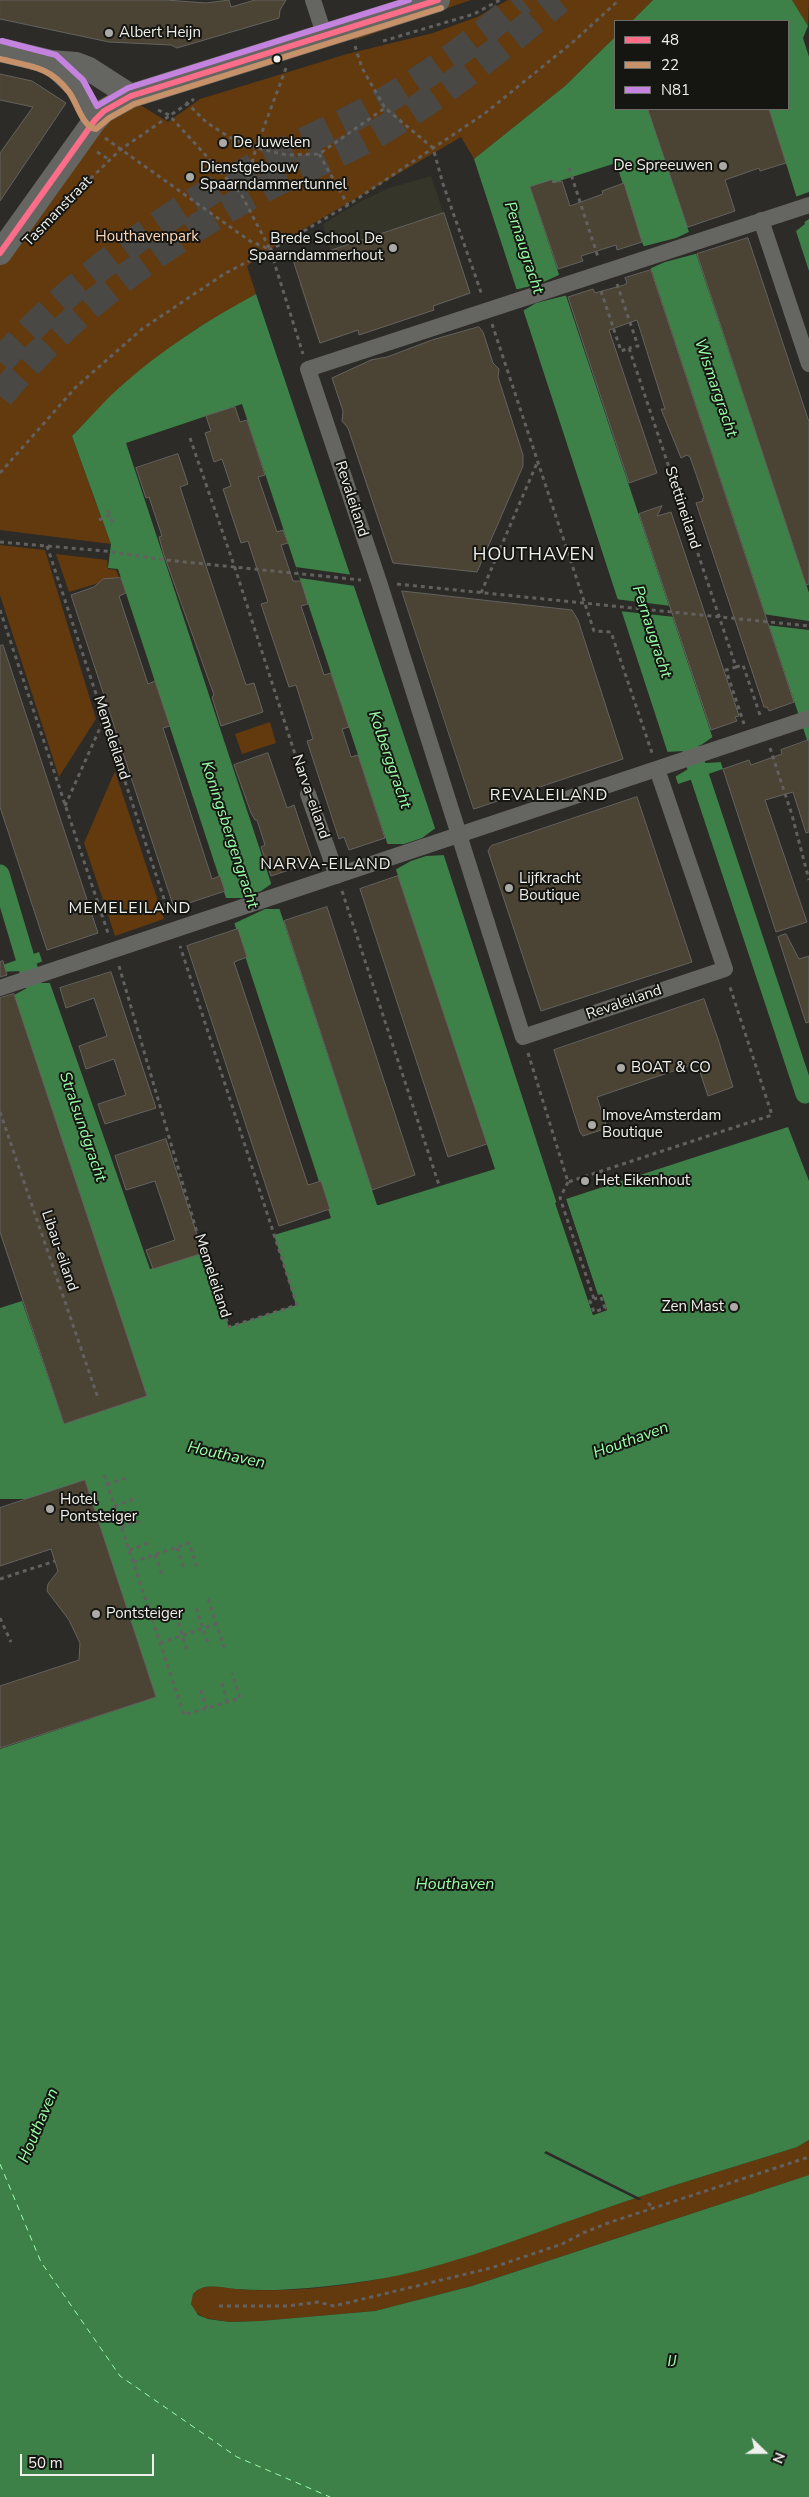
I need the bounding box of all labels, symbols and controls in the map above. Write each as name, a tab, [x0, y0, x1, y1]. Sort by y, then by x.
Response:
legend	[614, 20, 789, 110]
place label: Albert Heijn	[119, 24, 201, 42]
marker: Albert Heijn	[103, 27, 115, 39]
text: 48	[661, 30, 679, 50]
unlabelled marker	[272, 54, 282, 64]
text: 22	[661, 55, 679, 75]
text: N81	[661, 80, 690, 100]
place label: De Juwelen	[233, 134, 311, 152]
marker: De Juwelen	[217, 137, 229, 149]
place label: De Spreeuwen	[613, 157, 713, 175]
place label: Dienstgebouw Spaarndammertunnel	[200, 159, 347, 194]
marker: De Spreeuwen	[717, 160, 729, 172]
marker: Dienstgebouw Spaarndammertunnel	[184, 171, 196, 183]
street label: Tasmanstraat	[20, 173, 96, 251]
water label: Pernaugracht	[499, 199, 547, 297]
park label: Houthavenpark	[95, 228, 199, 246]
place label: Brede School De Spaarndammerhout	[249, 230, 383, 265]
marker: Brede School De Spaarndammerhout	[387, 242, 399, 254]
water label: Wismargracht	[689, 336, 741, 440]
street label: Revaleiland	[330, 459, 372, 539]
street label: Stettineiland	[660, 464, 704, 552]
district label: HOUTHAVEN	[472, 545, 596, 567]
water label: Pernaugracht	[627, 583, 675, 681]
street label: Memeleiland	[89, 694, 133, 782]
water label: Kolberggracht	[363, 709, 415, 811]
street label: Narva-eiland	[287, 752, 333, 842]
water label: Koningsbergengracht	[196, 759, 262, 911]
district label: REVALEILAND	[488, 786, 610, 806]
district label: NARVA-EILAND	[259, 855, 393, 875]
place label: Lijfkracht Boutique	[519, 870, 581, 905]
marker: Lijfkracht Boutique	[503, 882, 515, 894]
district label: MEMELEILAND	[67, 899, 193, 919]
street label: Revaleiland	[584, 982, 664, 1024]
place label: BOAT & CO	[631, 1059, 711, 1077]
marker: BOAT & CO	[615, 1062, 627, 1074]
water label: Stralsundgracht	[54, 1070, 110, 1184]
place label: ImoveAmsterdam Boutique	[602, 1107, 721, 1142]
marker: ImoveAmsterdam Boutique	[586, 1119, 598, 1131]
place label: Het Eikenhout	[595, 1172, 690, 1190]
marker: Het Eikenhout	[579, 1175, 591, 1187]
street label: Libau-eiland	[37, 1208, 81, 1294]
street label: Memeleiland	[190, 1232, 234, 1320]
place label: Zen Mast	[662, 1298, 724, 1316]
marker: Zen Mast	[728, 1301, 740, 1313]
water label: Houthaven	[591, 1418, 671, 1464]
water label: Houthaven	[185, 1438, 267, 1474]
place label: Hotel Pontsteiger	[60, 1491, 137, 1526]
marker: Hotel Pontsteiger	[44, 1503, 56, 1515]
place label: Pontsteiger	[106, 1605, 183, 1623]
marker: Pontsteiger	[90, 1608, 102, 1620]
water label: Houthaven	[416, 1875, 494, 1895]
water label: Houthaven	[15, 2086, 63, 2166]
water label: IJ	[667, 2352, 677, 2372]
north arrow	[739, 2427, 789, 2477]
scale bar	[22, 2444, 156, 2476]
text: N	[768, 2449, 789, 2466]
text: 50 m	[28, 2453, 63, 2473]

